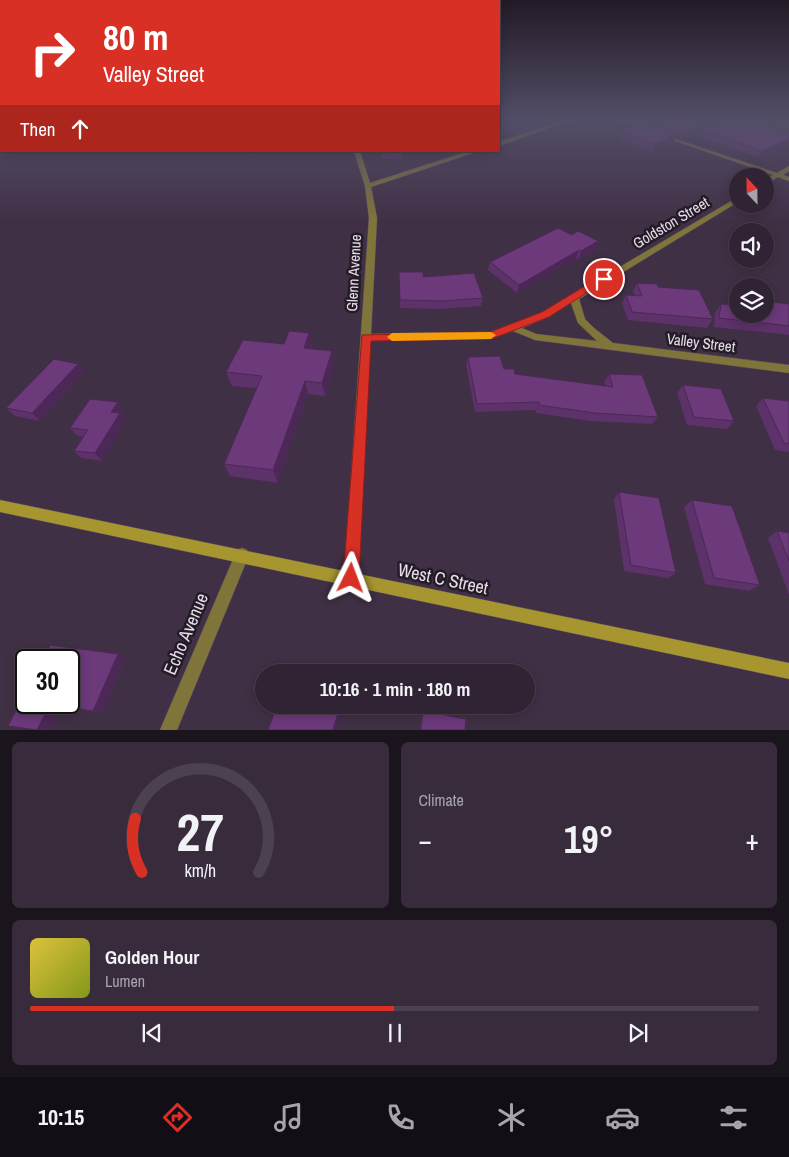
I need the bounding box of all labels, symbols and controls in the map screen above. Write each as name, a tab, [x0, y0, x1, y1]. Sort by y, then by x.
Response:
text: 80 m	[103, 14, 168, 61]
icon: right	[20, 20, 85, 85]
text: Valley Street	[103, 59, 204, 89]
icon: ahead	[66, 115, 94, 143]
text: Then	[20, 116, 56, 142]
north arrow	[729, 168, 774, 212]
map controls	[729, 168, 774, 323]
street label: Goldston Street	[629, 191, 713, 254]
button: sound	[729, 223, 774, 268]
street label: Glenn Avenue	[341, 234, 366, 312]
pin	[583, 258, 625, 300]
icon: arrive	[590, 265, 618, 293]
button: layers	[729, 278, 774, 323]
street label: Valley Street	[666, 328, 737, 357]
position arrow	[324, 551, 376, 603]
street label: West C Street	[396, 557, 491, 600]
street label: Echo Avenue	[157, 589, 214, 679]
speed limit sign: 30	[15, 649, 80, 714]
text: 10:16 · 1 min · 180 m	[320, 676, 470, 702]
text: Climate	[419, 789, 464, 811]
text: 27	[177, 797, 224, 867]
text: 19°	[564, 814, 614, 865]
text: −	[419, 821, 432, 859]
text: +	[746, 821, 759, 859]
text: km/h	[184, 859, 216, 883]
text: Golden Hour	[105, 944, 199, 970]
text: Lumen	[105, 970, 145, 992]
icon: previous	[138, 1019, 166, 1047]
icon: pause	[381, 1019, 409, 1047]
icon: next	[624, 1019, 652, 1047]
icon: directions	[160, 1100, 195, 1135]
icon: music	[271, 1100, 306, 1135]
icon: phone	[383, 1100, 418, 1135]
icon: climate	[494, 1100, 529, 1135]
icon: car	[605, 1100, 640, 1135]
icon: filters	[716, 1100, 751, 1135]
text: 10:15	[38, 1102, 84, 1132]

